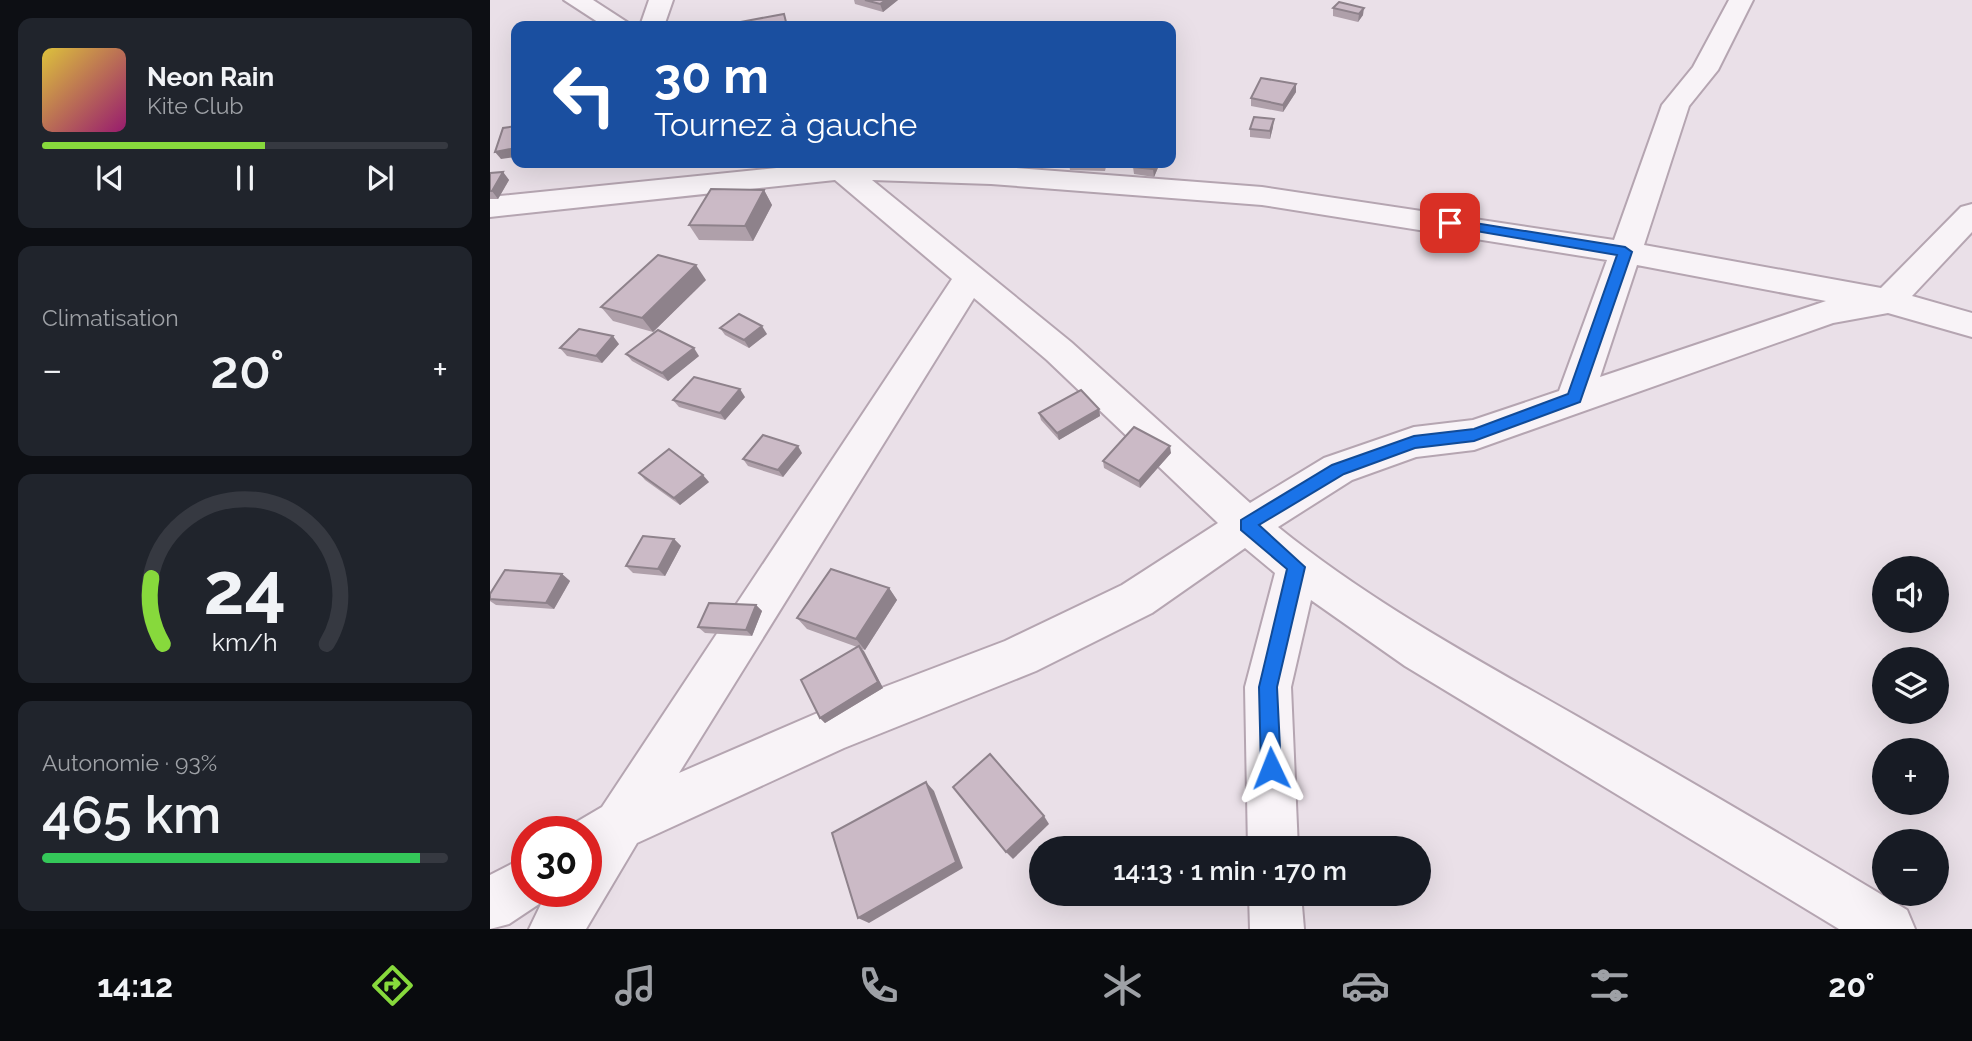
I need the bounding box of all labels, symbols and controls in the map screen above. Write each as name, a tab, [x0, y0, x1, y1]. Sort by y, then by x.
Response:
text: 30 m	[654, 47, 769, 104]
icon: left	[539, 49, 630, 140]
text: Neon Rain	[147, 62, 274, 92]
text: Kite Club	[147, 92, 244, 119]
text: Tournez à gauche	[654, 106, 917, 143]
icon: previous	[91, 159, 129, 197]
icon: pause	[226, 159, 264, 197]
icon: next	[361, 159, 399, 197]
pin	[1420, 193, 1480, 253]
icon: arrive	[1431, 204, 1469, 242]
text: Climatisation	[42, 304, 179, 331]
text: 20°	[210, 339, 284, 400]
text: −	[42, 347, 62, 392]
text: +	[432, 347, 448, 392]
text: 24	[204, 547, 286, 632]
map controls	[1872, 556, 1949, 906]
button: sound	[1872, 556, 1949, 633]
text: km/h	[212, 627, 278, 657]
button: layers	[1872, 647, 1949, 724]
position arrow	[1234, 731, 1308, 805]
button: +	[1872, 738, 1949, 815]
text: Autonomie · 93%	[42, 749, 217, 776]
text: 465 km	[42, 784, 221, 845]
speed limit sign: 30	[511, 816, 602, 907]
button: −	[1872, 829, 1949, 906]
text: 14:13 · 1 min · 170 m	[1113, 856, 1347, 886]
icon: directions	[368, 961, 417, 1010]
icon: music	[611, 961, 660, 1010]
icon: phone	[854, 961, 903, 1010]
icon: climate	[1098, 961, 1147, 1010]
icon: car	[1341, 961, 1390, 1010]
icon: filters	[1585, 961, 1634, 1010]
text: 14:12	[97, 967, 173, 1004]
text: 20°	[1828, 967, 1875, 1004]

